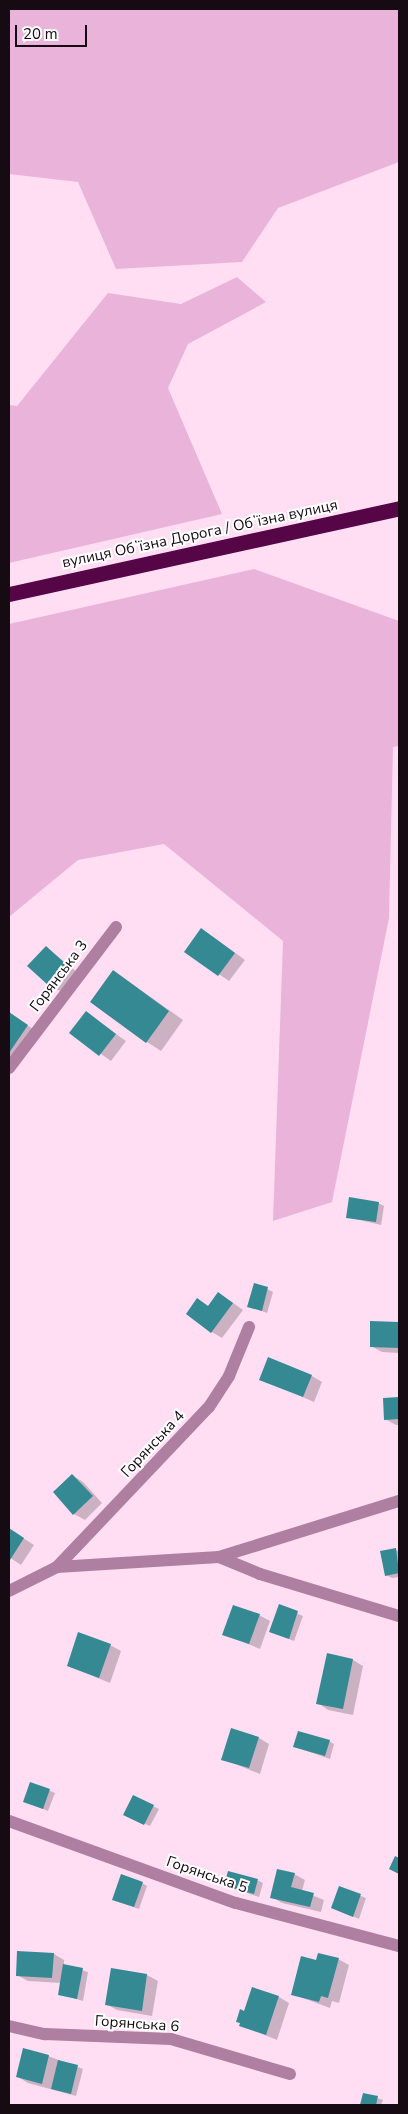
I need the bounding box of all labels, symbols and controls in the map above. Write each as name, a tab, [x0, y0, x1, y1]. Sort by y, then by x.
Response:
scale bar	[18, 15, 90, 47]
text: 20 m	[23, 24, 58, 44]
street label: вулиця Обʼїзна Дорога / Обʼїзна вулиця	[61, 496, 339, 572]
street label: Горянська 3	[26, 937, 92, 1015]
street label: Горянська 4	[118, 1407, 188, 1481]
street label: Горянська 5	[164, 1853, 250, 1897]
street label: Горянська 6	[94, 2012, 180, 2036]

